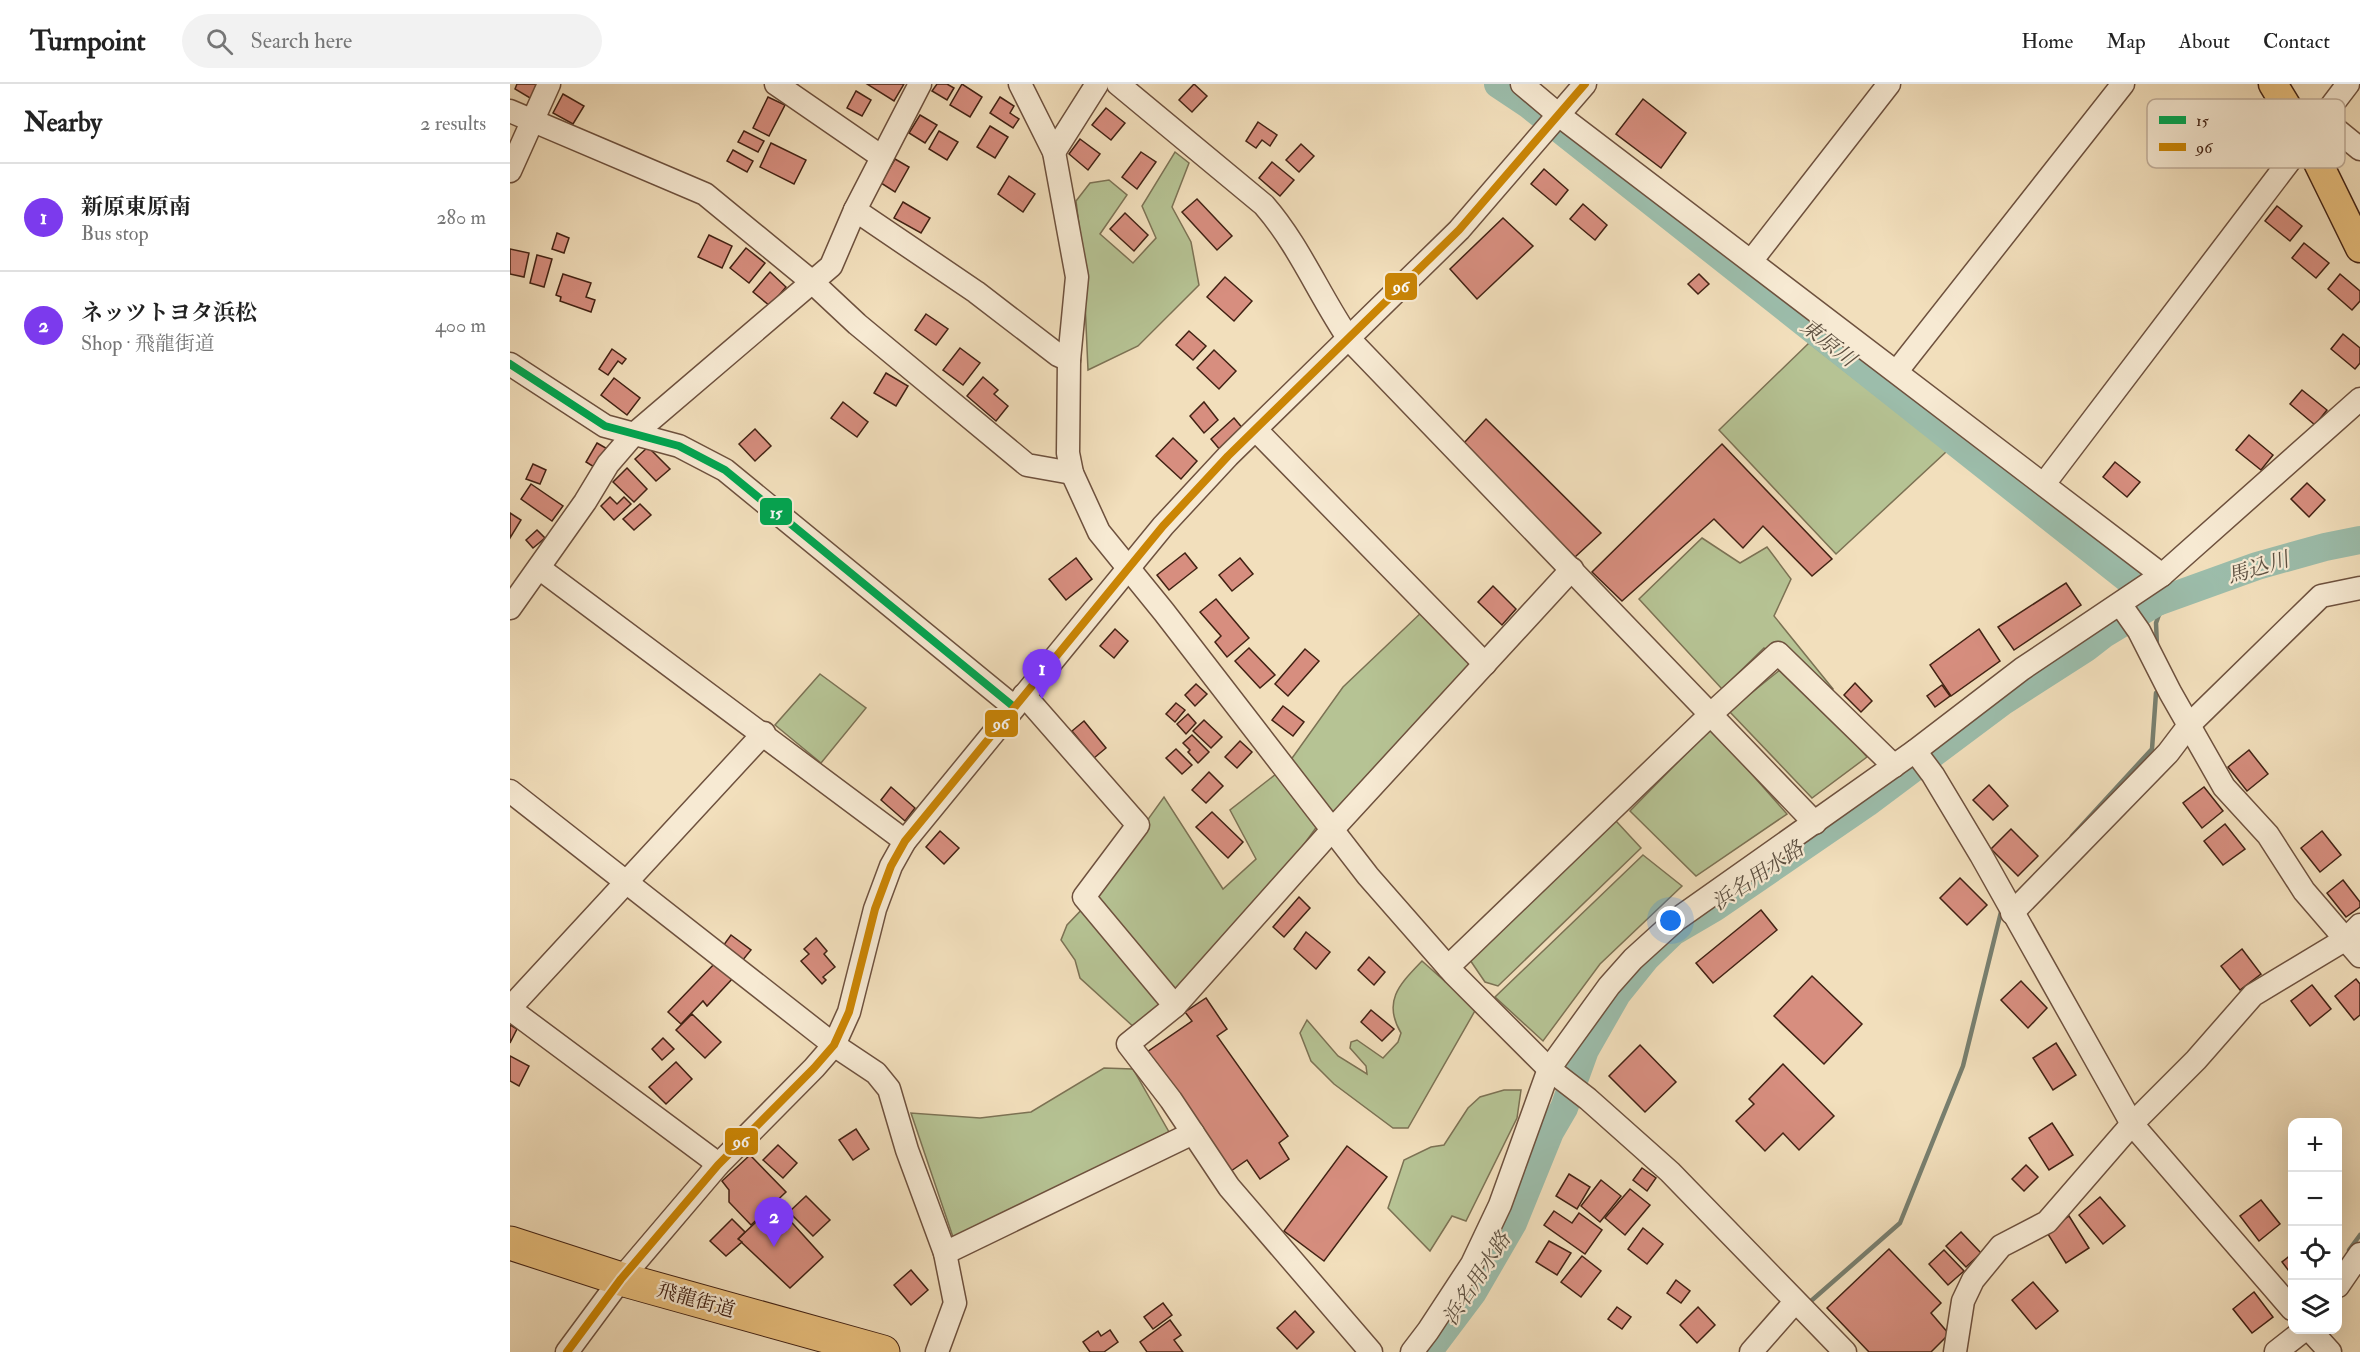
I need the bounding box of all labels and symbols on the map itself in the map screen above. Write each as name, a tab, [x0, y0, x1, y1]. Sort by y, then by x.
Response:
legend	[2147, 99, 2345, 168]
text: 15	[2196, 111, 2209, 131]
text: 96	[2195, 138, 2213, 158]
line badge: 96	[1384, 272, 1418, 301]
text: 96	[1391, 277, 1411, 297]
water label: 東原川	[1795, 313, 1863, 374]
line badge: 15	[759, 497, 793, 526]
text: 15	[770, 503, 783, 523]
water label: 馬込川	[2224, 545, 2294, 590]
pin: 1	[1022, 650, 1062, 699]
line badge: 96	[984, 709, 1019, 738]
text: 96	[991, 714, 1011, 734]
water label: 浜名用水路	[1707, 834, 1811, 917]
your location	[1656, 906, 1685, 935]
line badge: 96	[724, 1127, 759, 1156]
text: 96	[731, 1132, 751, 1152]
pin: 2	[754, 1198, 794, 1247]
water label: 浜名用水路	[1437, 1226, 1518, 1330]
street label: 飛龍街道	[654, 1277, 738, 1323]

